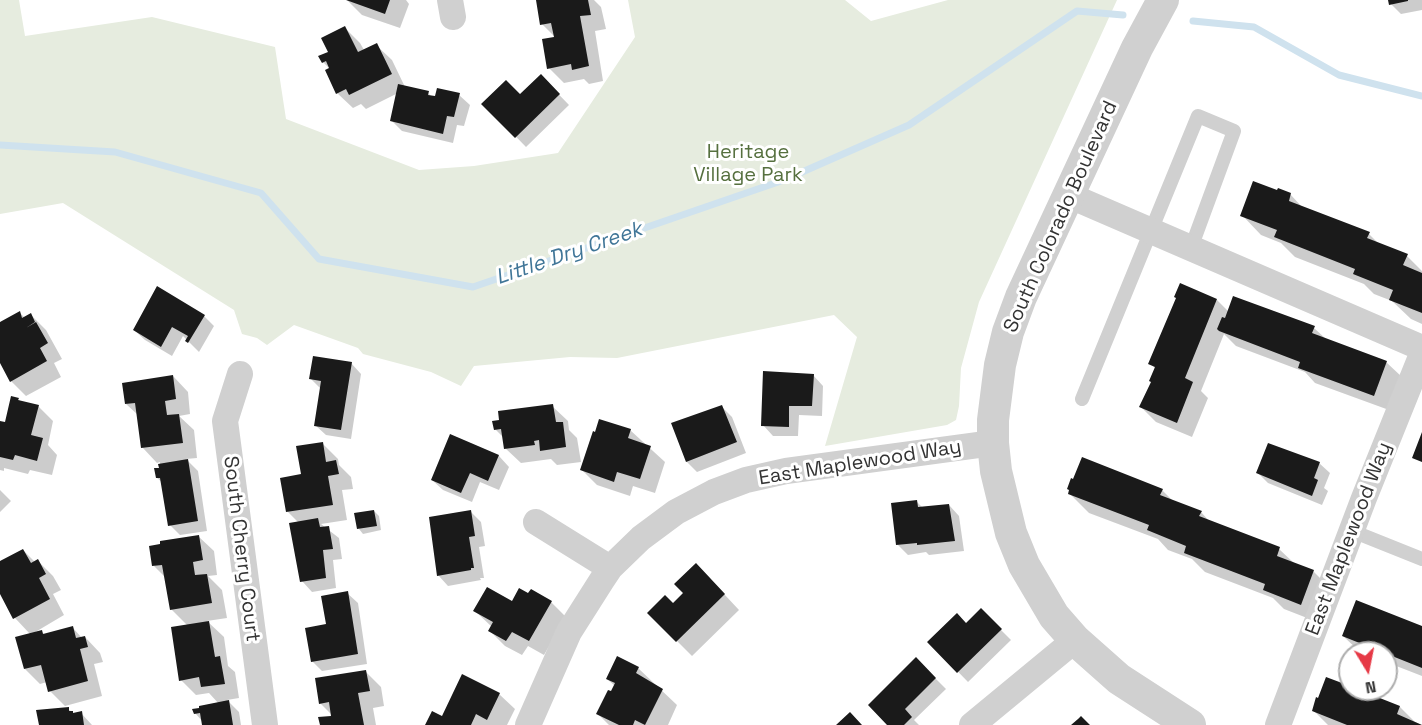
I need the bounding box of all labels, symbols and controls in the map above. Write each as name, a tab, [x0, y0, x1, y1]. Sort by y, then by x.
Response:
street label: South Colorado Boulevard	[999, 98, 1123, 336]
park label: Heritage Village Park	[693, 141, 803, 188]
water label: Little Dry Creek	[492, 217, 646, 291]
street label: East Maplewood Way	[757, 435, 963, 491]
street label: East Maplewood Way	[1301, 439, 1397, 639]
street label: South Cherry Court	[218, 455, 264, 643]
north arrow	[1338, 641, 1398, 701]
text: N	[1364, 676, 1378, 699]

